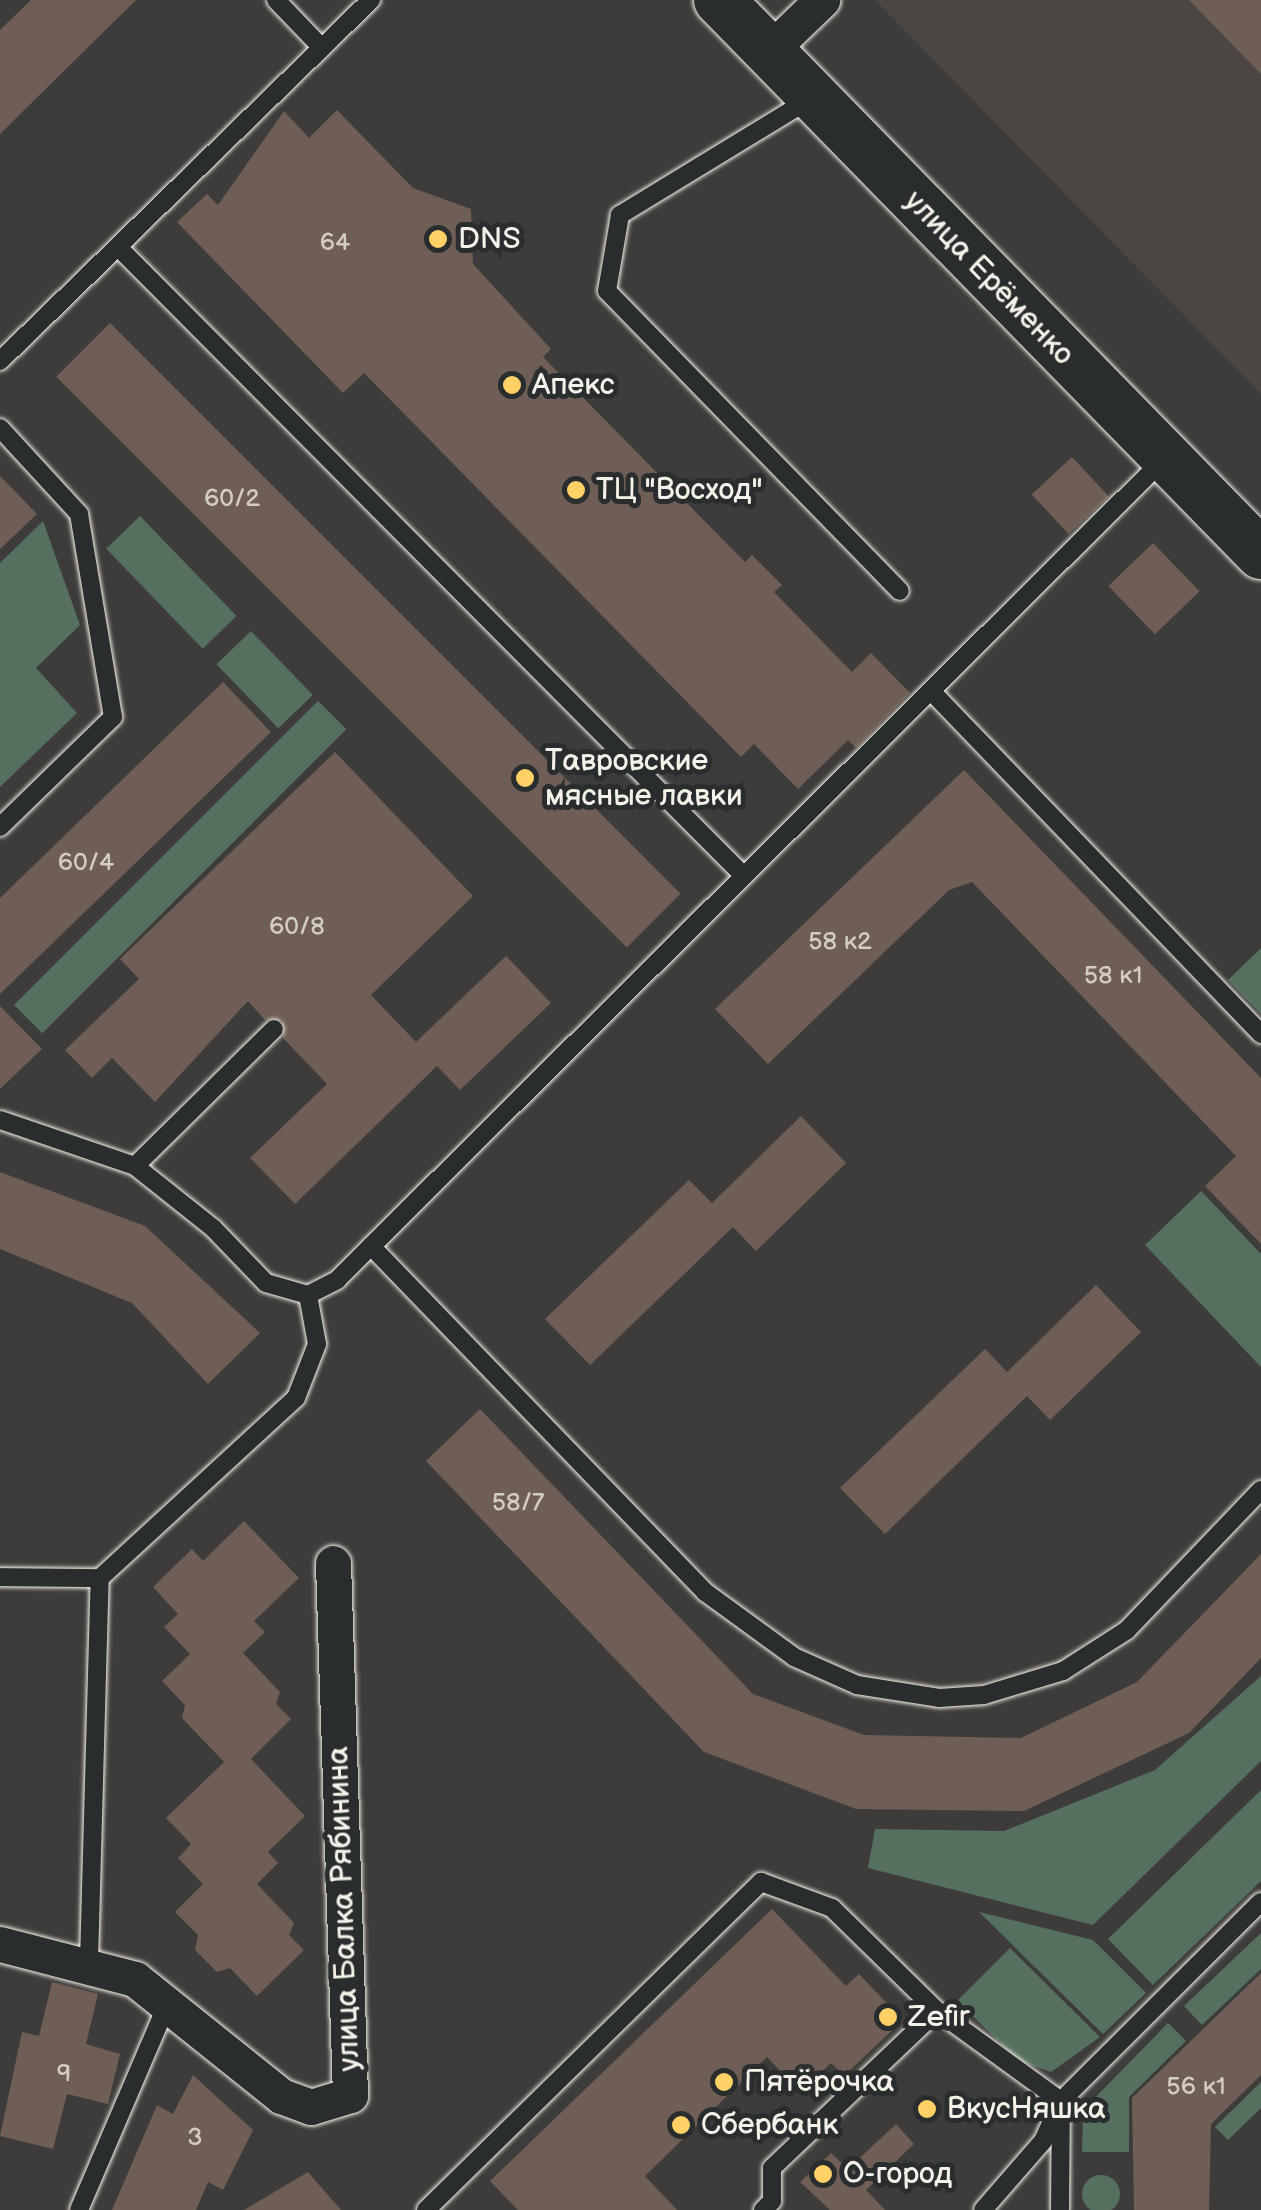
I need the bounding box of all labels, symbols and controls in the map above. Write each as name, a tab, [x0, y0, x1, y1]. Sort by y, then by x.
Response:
street label: улица Ерёменко	[897, 183, 1081, 373]
place label: DNS	[458, 221, 521, 257]
house number: 64	[320, 228, 350, 258]
marker: DNS	[427, 228, 449, 250]
place label: Апекс	[532, 367, 614, 403]
marker: Апекс	[501, 374, 523, 396]
place label: ТЦ "Восход"	[596, 472, 763, 508]
marker: ТЦ "Восход"	[565, 479, 587, 501]
house number: 60/2	[204, 484, 260, 514]
place label: Тавровские мясные лавки	[545, 743, 743, 814]
marker: Тавровские мясные лавки	[514, 767, 536, 789]
house number: 60/4	[58, 848, 114, 878]
house number: 60/8	[269, 912, 325, 942]
house number: 58 к2	[808, 927, 872, 957]
house number: 58 к1	[1084, 961, 1142, 991]
house number: 58/7	[492, 1488, 544, 1518]
street label: улица Балка Рябинина	[320, 1746, 368, 2072]
place label: Zefir	[908, 1999, 970, 2035]
marker: Zefir	[877, 2006, 899, 2028]
house number: 9	[57, 2059, 71, 2089]
place label: Пятёрочка	[744, 2064, 894, 2100]
marker: Пятёрочка	[713, 2071, 735, 2093]
house number: 56 к1	[1166, 2072, 1226, 2102]
place label: ВкусНяшка	[947, 2091, 1106, 2127]
marker: ВкусНяшка	[916, 2098, 938, 2120]
place label: Сбербанк	[701, 2107, 838, 2143]
marker: Сбербанк	[670, 2114, 692, 2136]
house number: 3	[187, 2123, 203, 2153]
place label: О-город	[843, 2156, 952, 2192]
marker: О-город	[812, 2163, 834, 2185]

